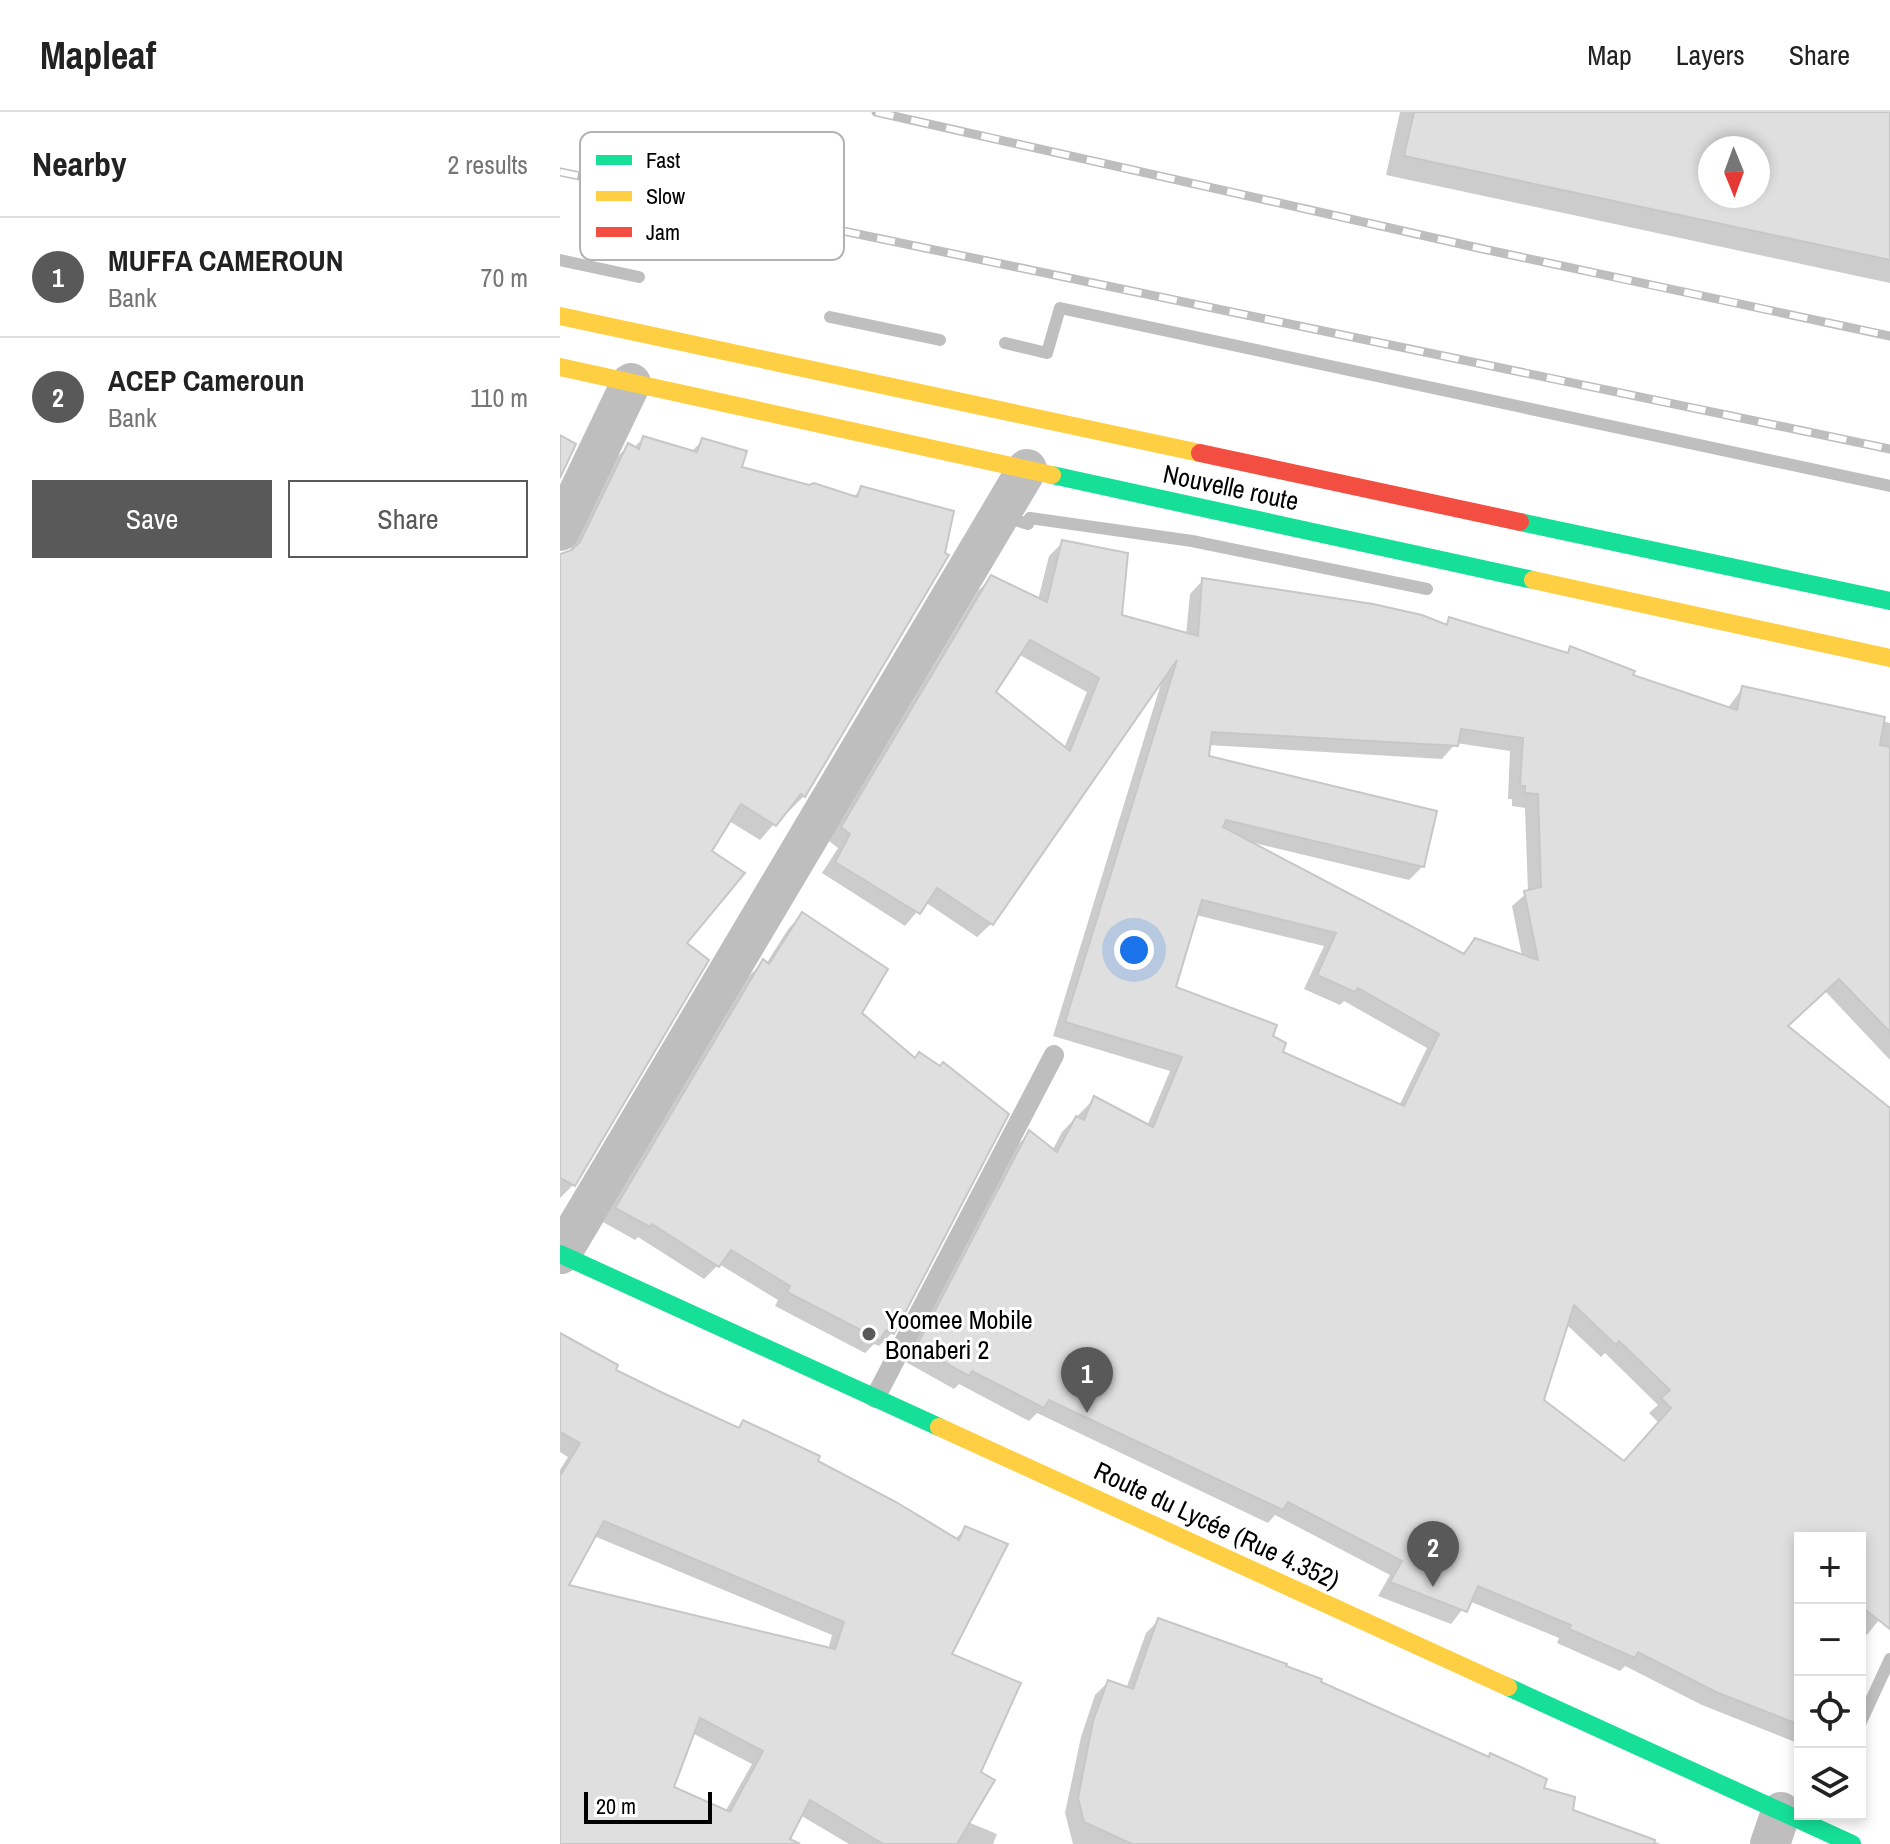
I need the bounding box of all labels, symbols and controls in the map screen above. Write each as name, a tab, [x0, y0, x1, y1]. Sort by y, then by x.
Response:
text: Mapleaf	[40, 30, 156, 81]
text: Map	[1587, 36, 1632, 74]
text: Layers	[1676, 36, 1745, 74]
text: Share	[1789, 36, 1850, 74]
legend	[580, 132, 844, 260]
north arrow	[1698, 136, 1770, 208]
text: Nearby	[32, 141, 127, 187]
text: Fast	[646, 145, 680, 175]
text: 2 results	[447, 147, 528, 182]
text: Slow	[646, 181, 685, 211]
text: Jam	[646, 217, 680, 247]
text: MUFFA CAMEROUN	[108, 240, 344, 280]
text: 1	[52, 260, 64, 295]
text: 70 m	[481, 260, 528, 295]
text: Bank	[108, 280, 157, 315]
text: ACEP Cameroun	[108, 360, 304, 400]
text: 2	[52, 380, 64, 415]
text: 110 m	[470, 380, 528, 415]
text: Bank	[108, 400, 157, 435]
street label: Nouvelle route	[1160, 456, 1302, 518]
button: Save	[32, 480, 272, 558]
button: Share	[288, 480, 528, 558]
your location	[1114, 930, 1154, 970]
place label: Yoomee Mobile Bonaberi 2	[885, 1302, 1033, 1367]
marker: Yoomee Mobile Bonaberi 2	[860, 1325, 878, 1343]
pin: 1	[1061, 1347, 1113, 1413]
street label: Route du Lycée (Rue 4.352)	[1089, 1453, 1345, 1597]
pin: 2	[1407, 1521, 1459, 1587]
map controls	[1794, 1532, 1866, 1820]
button: +	[1794, 1532, 1866, 1604]
button: −	[1794, 1604, 1866, 1676]
button: locate	[1794, 1676, 1866, 1748]
button: layers	[1794, 1748, 1866, 1820]
scale bar	[584, 1788, 712, 1824]
text: 20 m	[596, 1791, 636, 1821]

